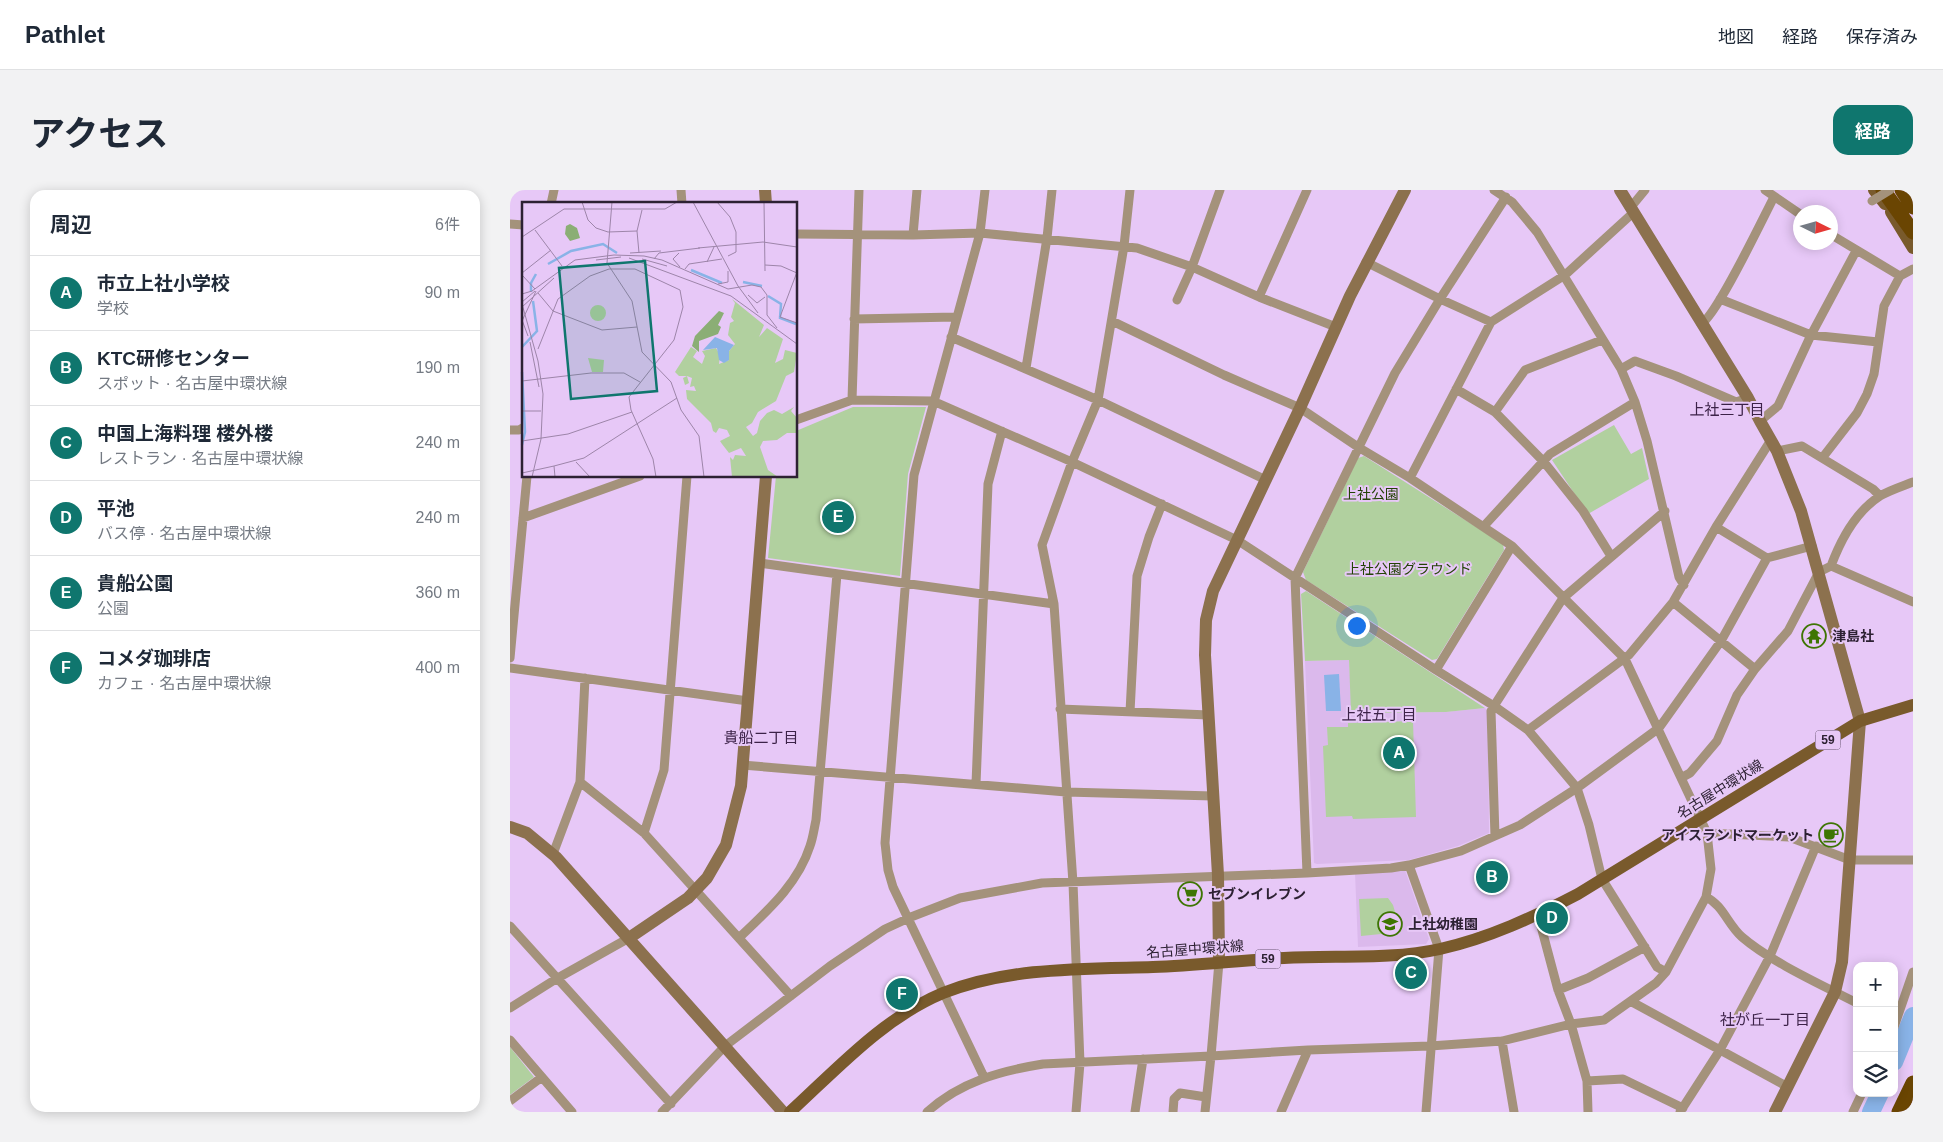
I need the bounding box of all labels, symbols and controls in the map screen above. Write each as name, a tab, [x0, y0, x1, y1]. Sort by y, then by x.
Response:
text: Pathlet	[25, 21, 105, 48]
text: 地図	[1718, 27, 1754, 47]
text: 経路	[1782, 27, 1818, 47]
text: 保存済み	[1846, 27, 1918, 47]
button: 経路	[1833, 105, 1913, 155]
text: アクセス	[30, 114, 168, 153]
inset map	[522, 202, 798, 478]
north arrow	[1793, 205, 1838, 250]
text: 周辺	[50, 213, 92, 236]
text: 6件	[435, 216, 460, 233]
text: 市立上社小学校	[97, 273, 230, 294]
text: A	[60, 284, 72, 301]
text: 90 m	[424, 284, 460, 301]
text: 学校	[97, 300, 129, 317]
text: KTC研修センター	[97, 348, 250, 369]
text: B	[60, 359, 72, 376]
text: 190 m	[416, 359, 460, 376]
text: スポット · 名古屋中環状線	[97, 375, 287, 392]
district label: 上社三丁目	[1689, 401, 1765, 418]
text: 中国上海料理 楼外楼	[97, 423, 273, 444]
text: C	[60, 434, 72, 451]
text: 240 m	[416, 434, 460, 451]
text: レストラン · 名古屋中環状線	[97, 450, 303, 467]
park label: 上社公園	[1343, 486, 1399, 502]
text: 平池	[97, 498, 135, 519]
pin: E	[822, 498, 854, 536]
text: D	[60, 509, 72, 526]
text: 240 m	[416, 509, 460, 526]
text: バス停 · 名古屋中環状線	[97, 525, 271, 542]
park label: 上社公園グラウンド	[1346, 561, 1472, 577]
text: 貴船公園	[97, 573, 173, 594]
text: E	[61, 584, 71, 601]
text: 360 m	[416, 584, 460, 601]
text: 公園	[97, 600, 129, 617]
your location	[1344, 613, 1370, 639]
temple icon: 津島社	[1801, 623, 1827, 649]
place label: 津島社	[1832, 628, 1874, 644]
text: コメダ珈琲店	[97, 648, 211, 669]
text: F	[61, 659, 71, 676]
text: 400 m	[416, 659, 460, 676]
text: カフェ · 名古屋中環状線	[97, 675, 271, 692]
district label: 上社五丁目	[1341, 706, 1417, 723]
district label: 貴船二丁目	[723, 729, 799, 746]
road number: 59	[1816, 730, 1840, 750]
pin: A	[1383, 734, 1415, 772]
street label: 名古屋中環状線	[1674, 756, 1766, 822]
cafe icon: アイスランドマーケット	[1818, 822, 1844, 848]
place label: アイスランドマーケット	[1661, 827, 1814, 843]
pin: B	[1476, 858, 1508, 896]
supermarket icon: セブンイレブン	[1177, 881, 1203, 907]
place label: セブンイレブン	[1208, 886, 1306, 902]
pin: D	[1536, 899, 1568, 937]
school or university icon: 上社幼稚園	[1377, 911, 1403, 937]
place label: 上社幼稚園	[1408, 916, 1478, 932]
street label: 名古屋中環状線	[1146, 938, 1244, 960]
road number: 59	[1256, 950, 1280, 969]
pin: C	[1395, 954, 1427, 992]
map controls	[1853, 962, 1898, 1097]
button: +	[1853, 962, 1898, 1007]
pin: F	[886, 975, 918, 1013]
button: −	[1853, 1007, 1898, 1052]
district label: 社が丘一丁目	[1720, 1011, 1810, 1028]
button: layers	[1853, 1052, 1898, 1097]

